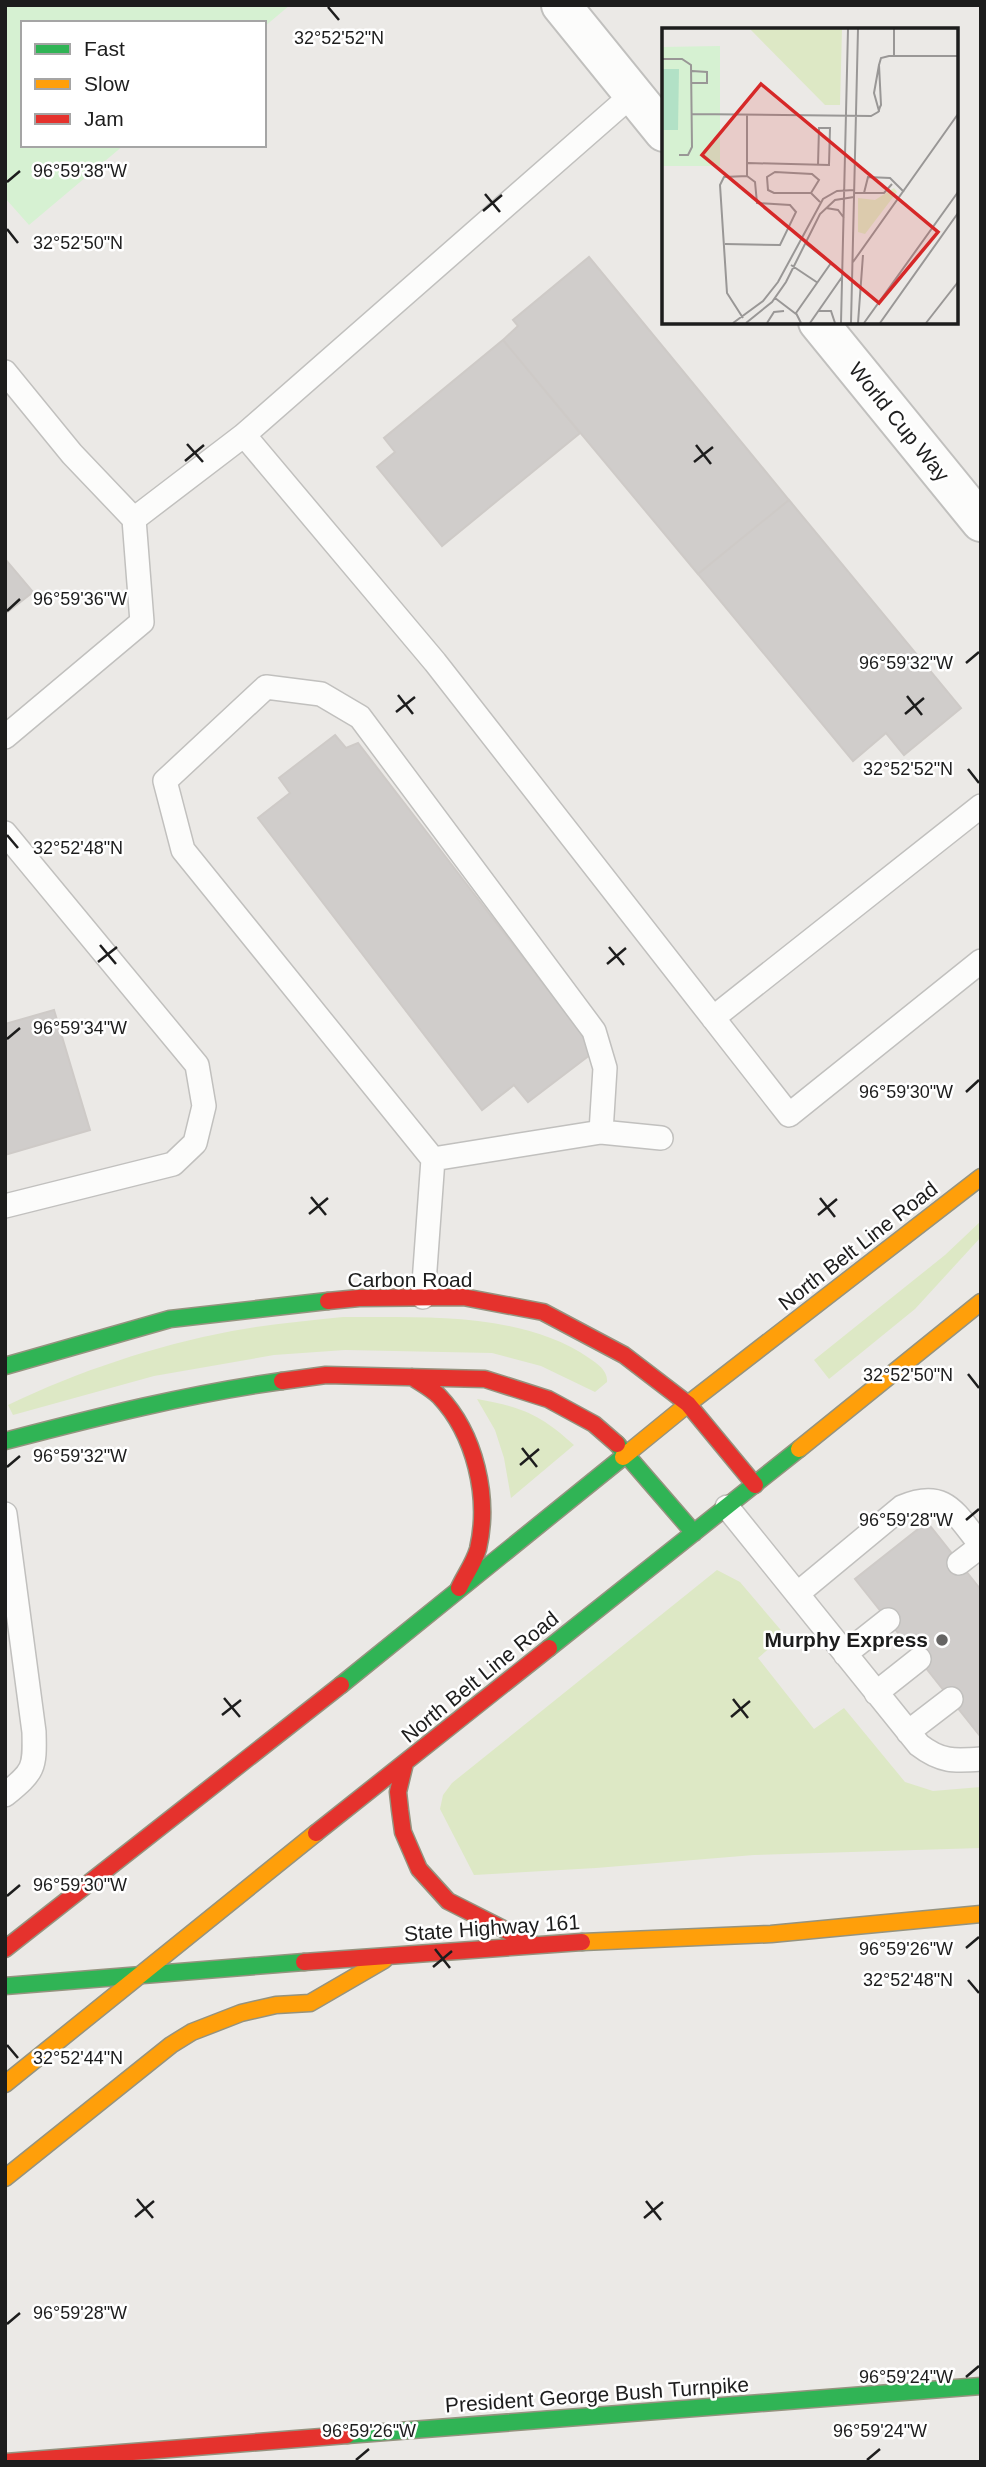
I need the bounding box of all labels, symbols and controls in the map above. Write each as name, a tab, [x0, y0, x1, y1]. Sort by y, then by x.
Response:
legend	[21, 21, 266, 147]
text: 32°52'52"N	[294, 28, 384, 48]
inset map	[662, 28, 958, 324]
text: Fast	[84, 37, 125, 60]
text: Slow	[84, 72, 130, 95]
text: Jam	[84, 107, 124, 130]
text: 96°59'38"W	[33, 161, 127, 181]
text: 32°52'50"N	[33, 233, 123, 253]
street label: World Cup Way	[845, 358, 955, 486]
text: 96°59'36"W	[33, 589, 127, 609]
text: 96°59'32"W	[859, 653, 953, 673]
text: 32°52'52"N	[863, 759, 953, 779]
text: 32°52'48"N	[33, 838, 123, 858]
text: 96°59'34"W	[33, 1018, 127, 1038]
text: 96°59'30"W	[859, 1082, 953, 1102]
street label: North Belt Line Road	[774, 1177, 942, 1315]
street label: Carbon Road	[348, 1268, 472, 1291]
text: 32°52'50"N	[863, 1365, 953, 1385]
text: 96°59'32"W	[33, 1446, 127, 1466]
text: 96°59'28"W	[859, 1510, 953, 1530]
street label: North Belt Line Road	[397, 1606, 563, 1747]
place label: Murphy Express	[765, 1628, 928, 1651]
marker: Murphy Express	[934, 1632, 950, 1648]
text: 96°59'30"W	[33, 1875, 127, 1895]
street label: State Highway 161	[403, 1910, 581, 1945]
text: 96°59'26"W	[859, 1939, 953, 1959]
text: 32°52'48"N	[863, 1970, 953, 1990]
text: 32°52'44"N	[33, 2048, 123, 2068]
text: 96°59'28"W	[33, 2303, 127, 2323]
text: 96°59'24"W	[859, 2367, 953, 2387]
street label: President George Bush Turnpike	[444, 2372, 750, 2417]
text: 96°59'26"W	[322, 2421, 416, 2441]
text: 96°59'24"W	[833, 2421, 927, 2441]

